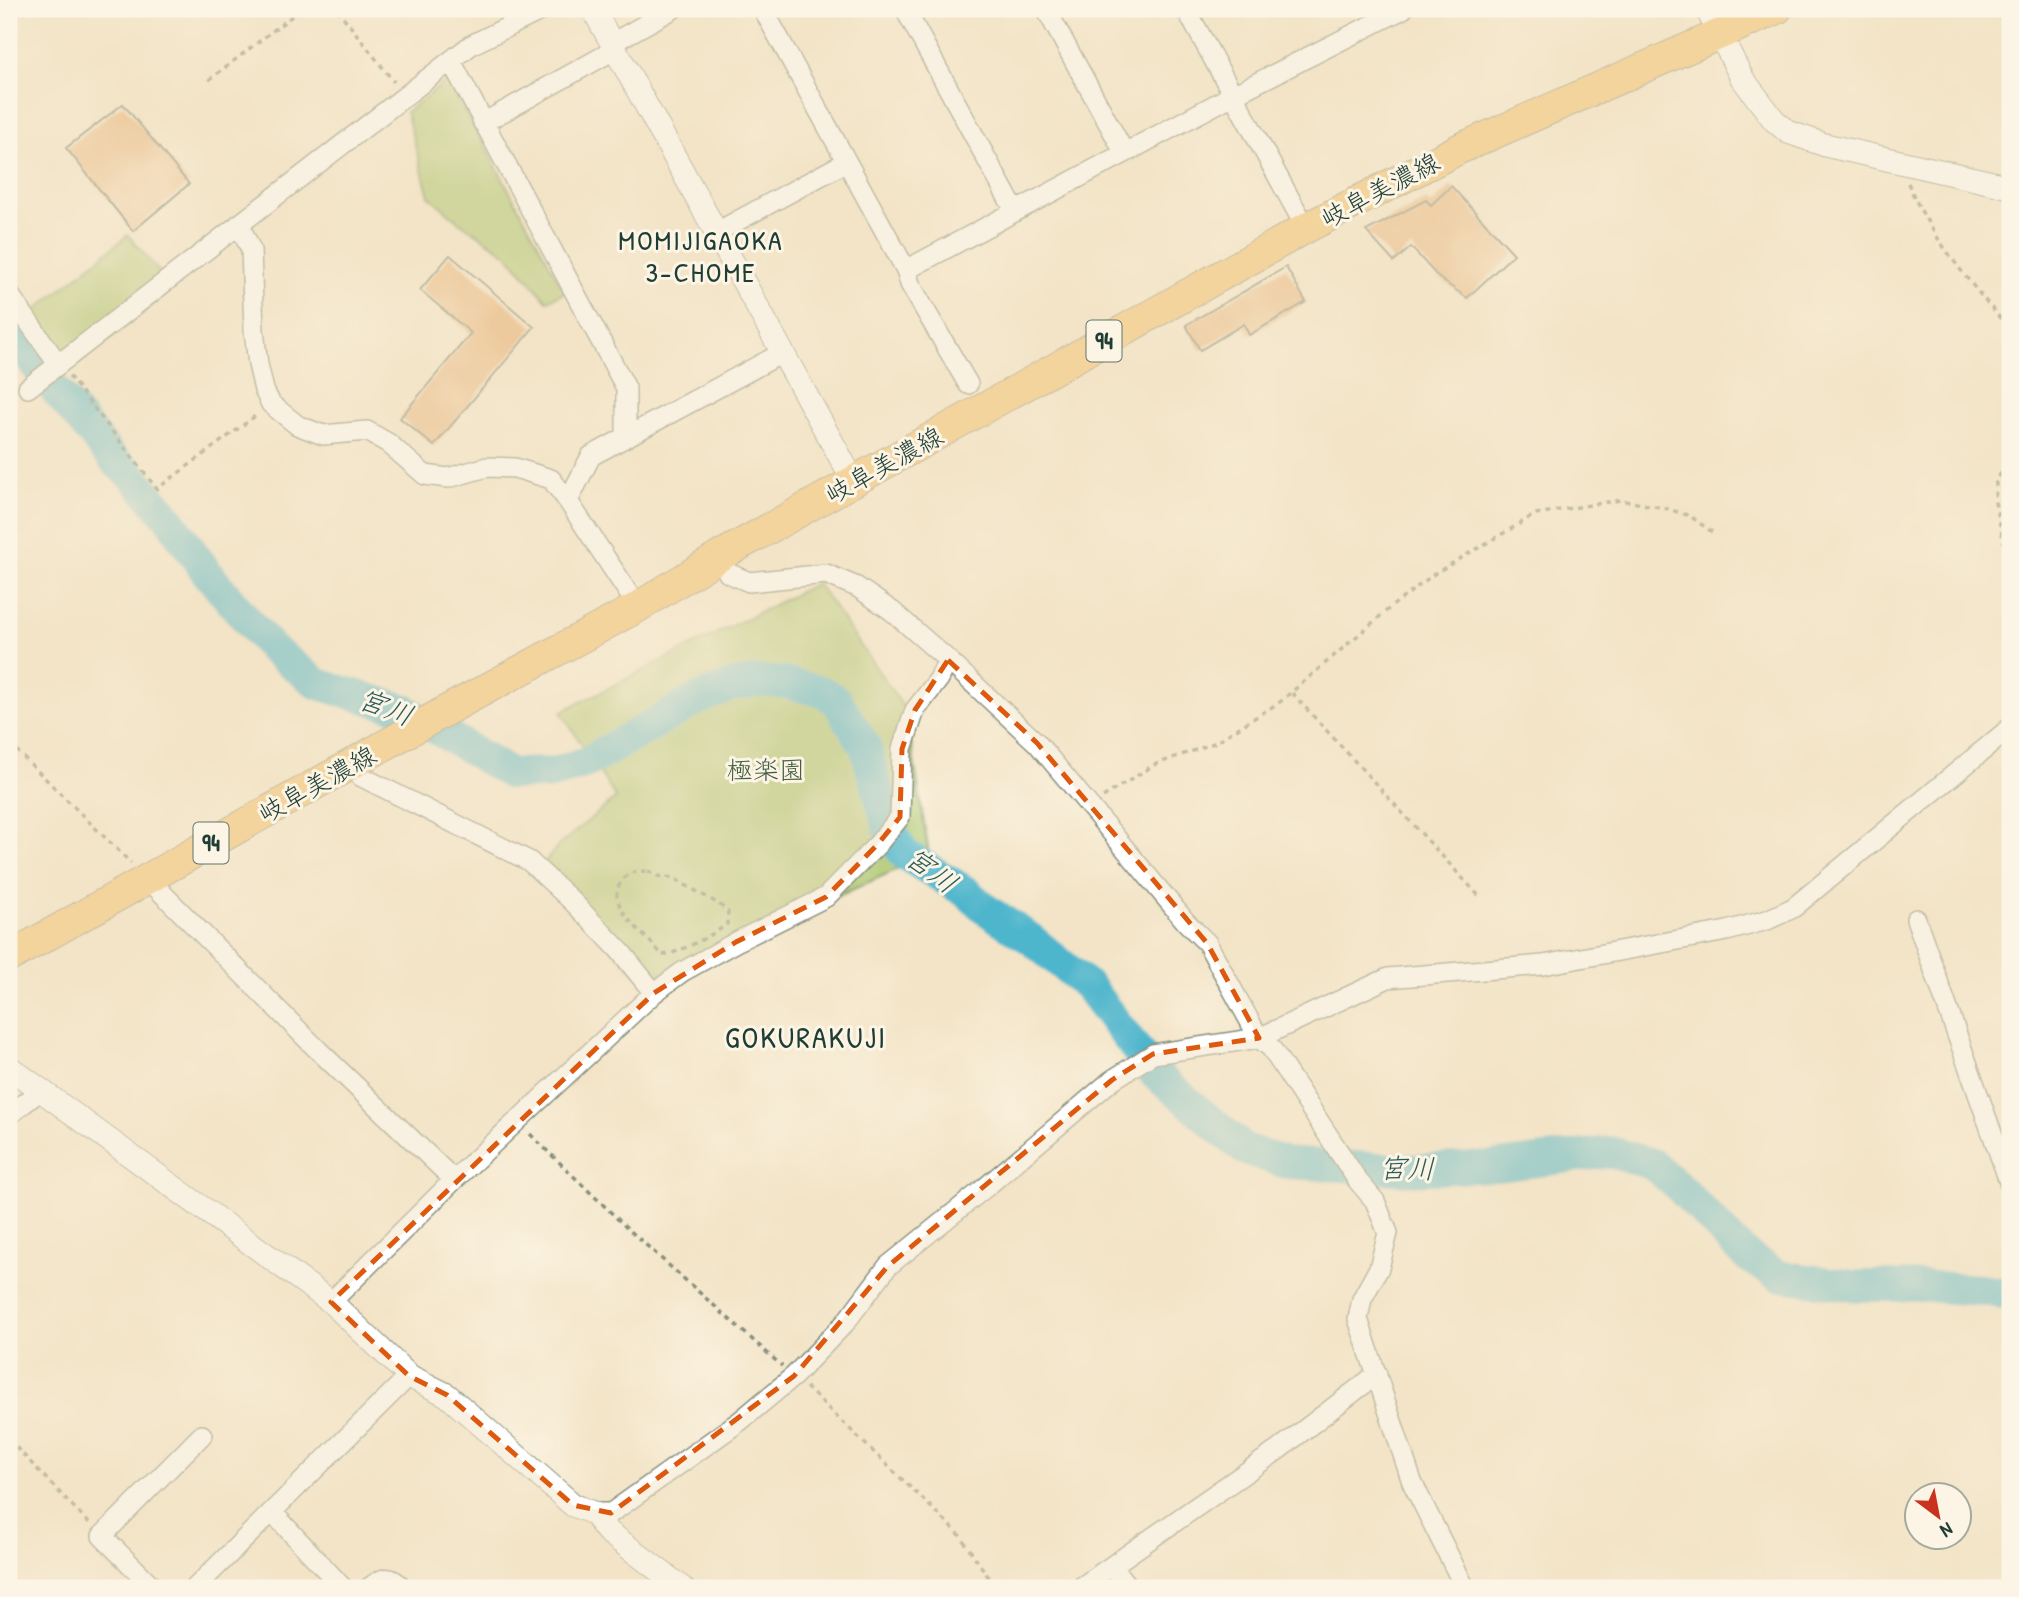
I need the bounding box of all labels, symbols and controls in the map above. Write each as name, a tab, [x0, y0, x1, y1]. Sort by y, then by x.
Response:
street label: 岐阜美濃線	[1314, 144, 1445, 236]
district label: MOMIJIGAOKA 3-CHOME	[618, 221, 784, 291]
road number: 94	[1086, 320, 1122, 362]
street label: 岐阜美濃線	[818, 418, 949, 511]
water label: 宮川	[353, 679, 419, 735]
street label: 岐阜美濃線	[251, 737, 382, 830]
park label: 極楽園	[727, 752, 805, 787]
road number: 94	[194, 822, 228, 864]
water label: 宮川	[898, 838, 966, 902]
district label: GOKURAKUJI	[725, 1017, 887, 1057]
water label: 宮川	[1379, 1149, 1435, 1187]
north arrow	[1904, 1482, 1974, 1552]
text: N	[1936, 1517, 1958, 1544]

